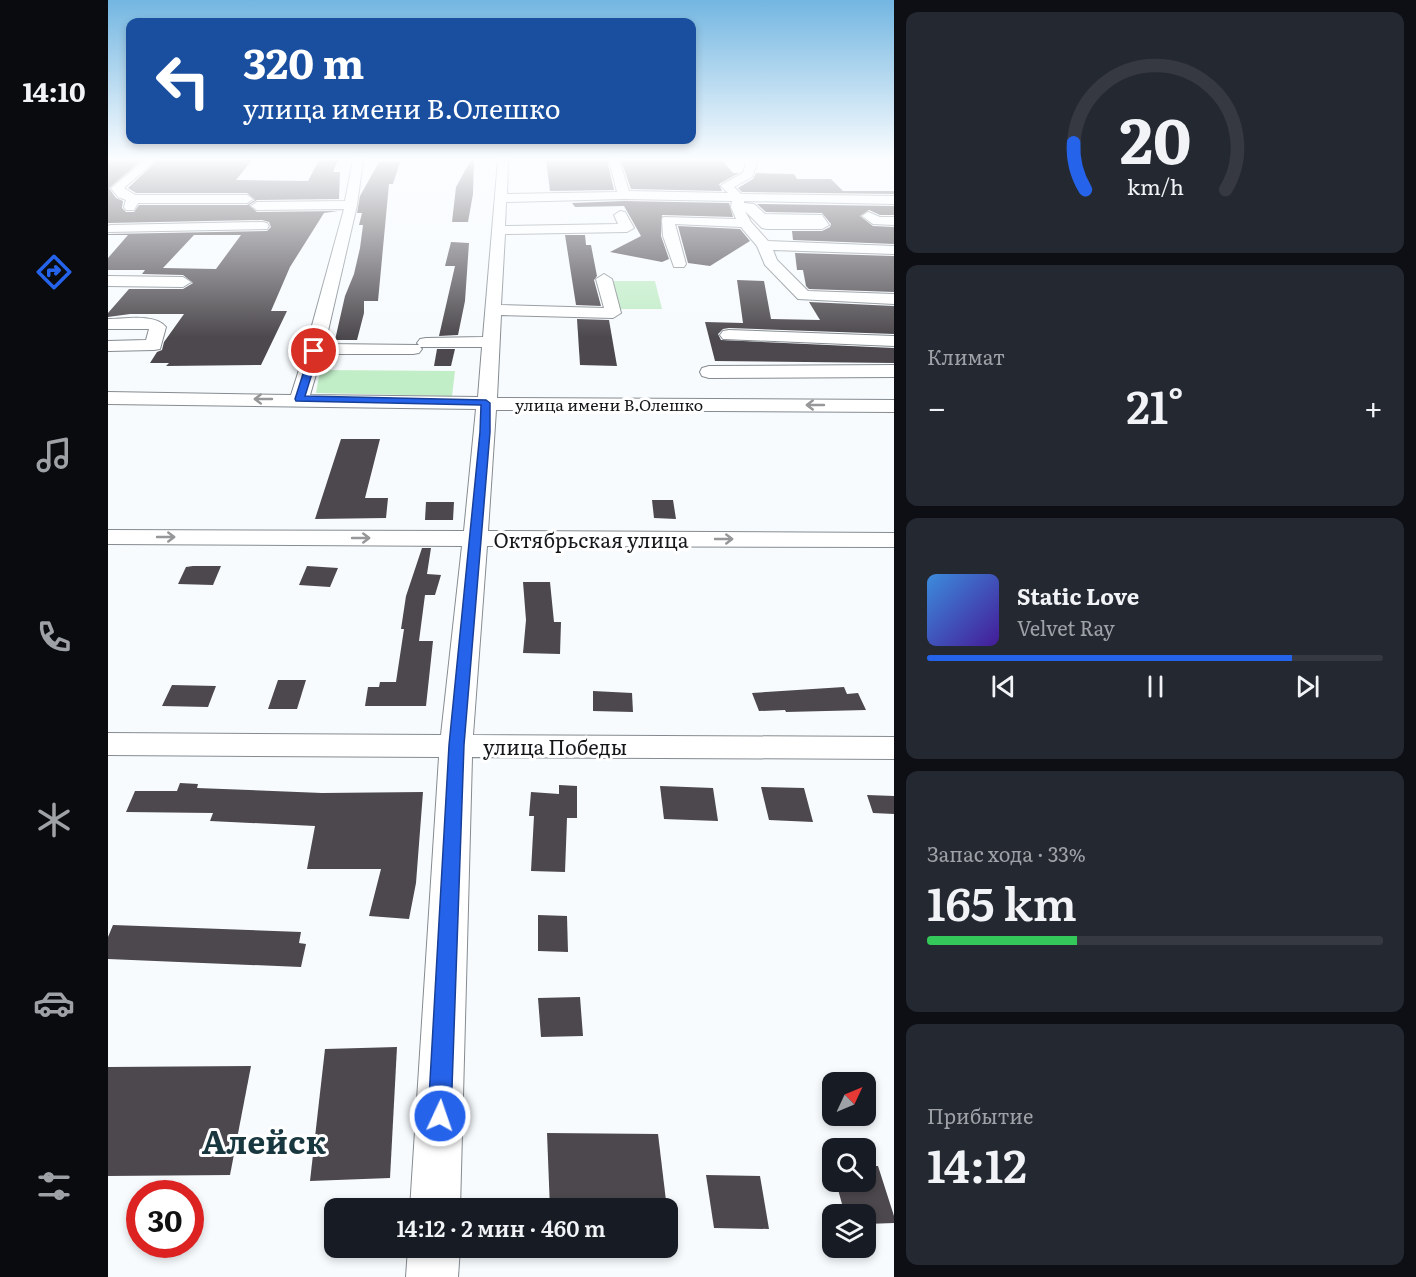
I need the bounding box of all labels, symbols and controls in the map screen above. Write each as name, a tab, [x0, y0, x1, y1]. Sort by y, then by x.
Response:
text: 320 m	[243, 30, 364, 92]
icon: left	[144, 42, 222, 120]
text: 14:10	[22, 70, 86, 110]
text: улица имени В.Олешко	[243, 87, 561, 127]
text: 20	[1119, 91, 1191, 183]
text: km/h	[1126, 170, 1184, 202]
icon: directions	[33, 251, 75, 293]
pin	[288, 325, 339, 376]
icon: arrive	[297, 334, 330, 367]
text: Климат	[927, 341, 1005, 371]
text: 21°	[1126, 371, 1184, 438]
text: −	[927, 381, 946, 430]
text: +	[1364, 381, 1383, 430]
street label: улица имени В.Олешко	[515, 392, 703, 416]
one-way arrow	[253, 393, 273, 405]
one-way arrow	[805, 400, 825, 411]
icon: music	[33, 434, 75, 476]
street label: Октябрьская улица	[494, 524, 689, 554]
one-way arrow	[156, 531, 176, 543]
one-way arrow	[351, 532, 371, 544]
one-way arrow	[714, 533, 734, 545]
text: Static Love	[1017, 579, 1139, 612]
text: Velvet Ray	[1017, 612, 1115, 642]
icon: phone	[33, 616, 75, 658]
icon: previous	[987, 670, 1020, 703]
icon: pause	[1139, 670, 1172, 703]
icon: next	[1291, 670, 1324, 703]
street label: улица Победы	[483, 731, 627, 761]
icon: climate	[33, 799, 75, 841]
text: Запас хода · 33%	[927, 838, 1086, 868]
text: 165 km	[927, 868, 1077, 935]
icon: car	[33, 982, 75, 1024]
north arrow	[822, 1072, 876, 1126]
map controls	[822, 1072, 876, 1258]
position arrow	[408, 1084, 472, 1148]
text: Прибытие	[927, 1100, 1033, 1130]
district label: Алейск	[202, 1116, 326, 1164]
text: 14:12	[927, 1130, 1027, 1197]
button: search	[822, 1138, 876, 1192]
icon: filters	[33, 1165, 75, 1207]
speed limit sign: 30	[126, 1180, 204, 1258]
button: layers	[822, 1204, 876, 1258]
text: 14:12 · 2 мин · 460 m	[396, 1211, 606, 1244]

